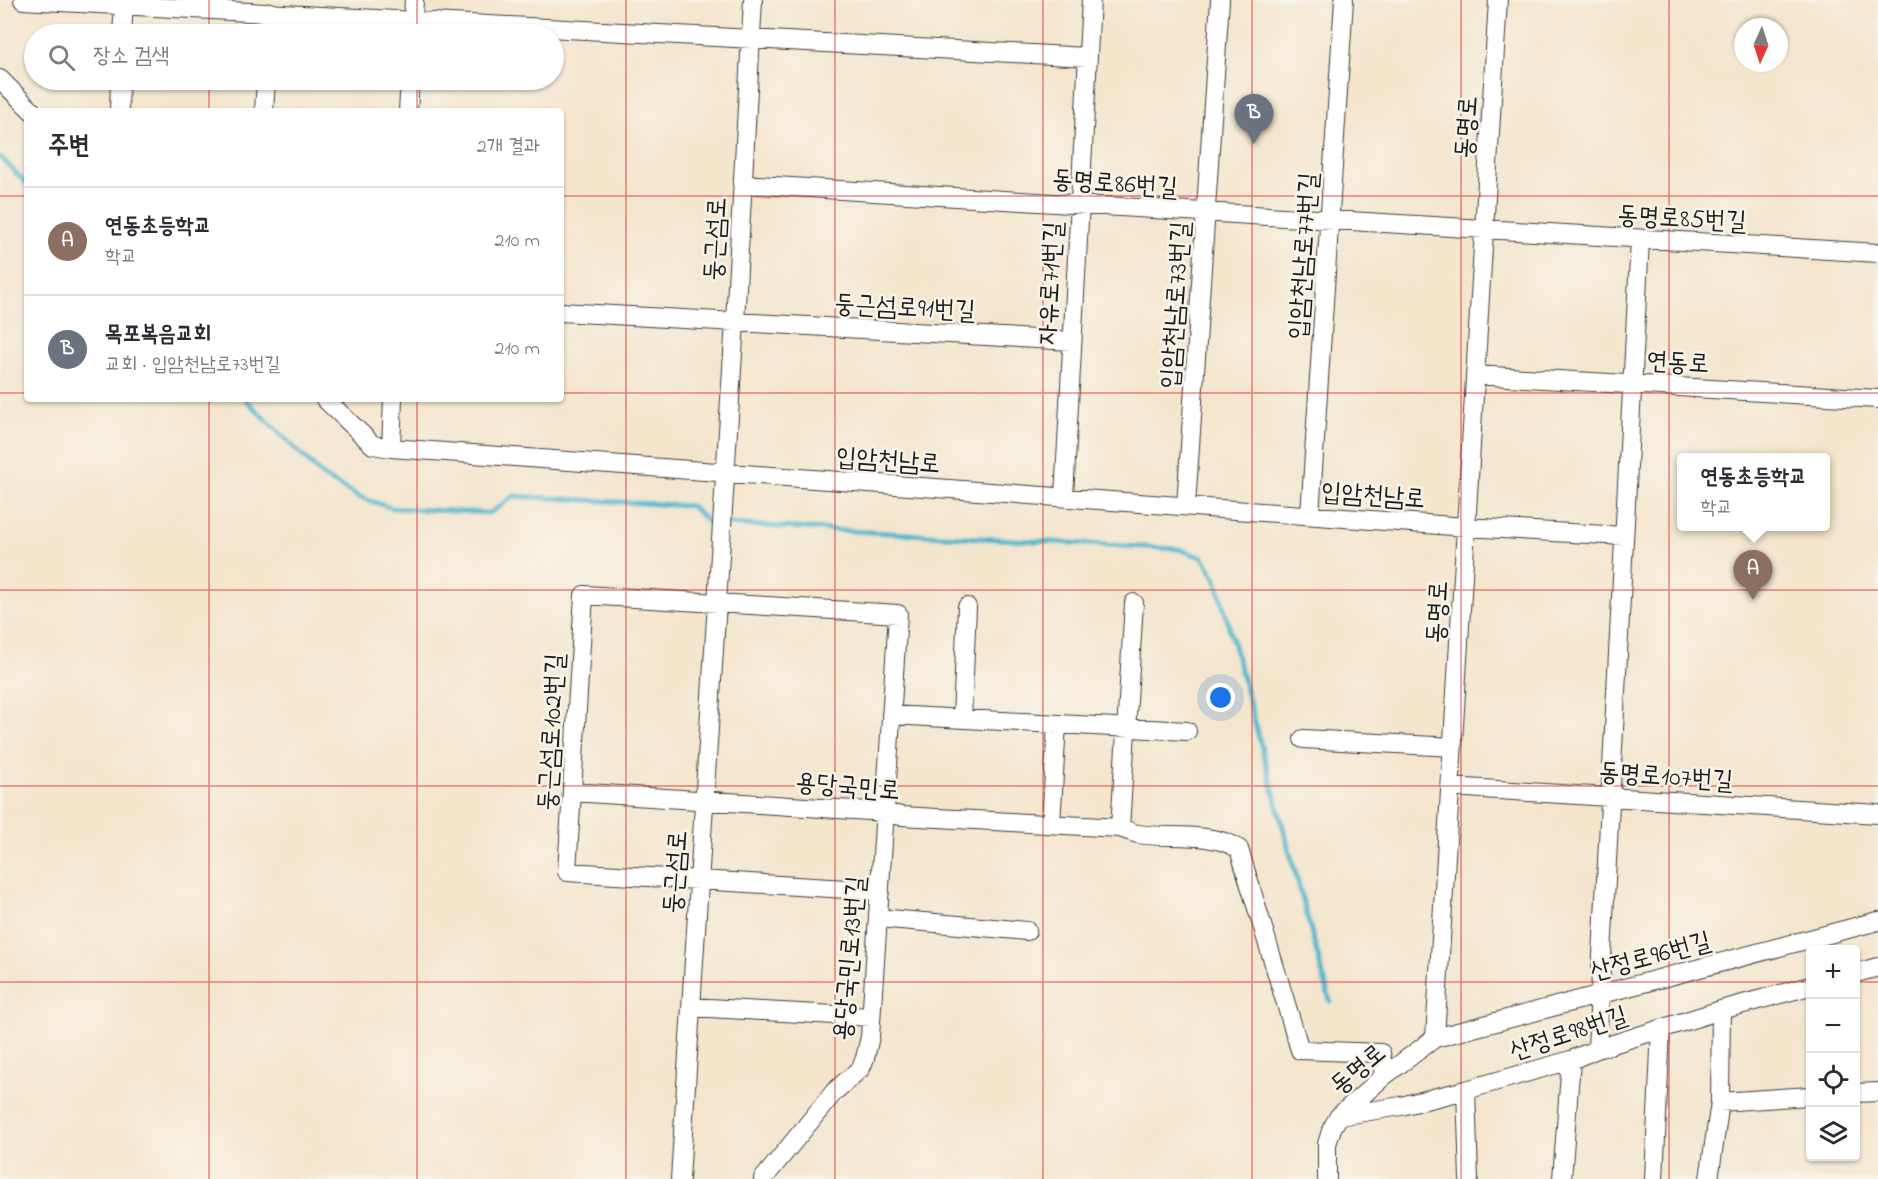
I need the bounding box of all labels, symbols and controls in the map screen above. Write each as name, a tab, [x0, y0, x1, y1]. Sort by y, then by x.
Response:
north arrow	[1734, 18, 1788, 72]
search box	[24, 24, 564, 90]
icon: search	[45, 41, 78, 74]
text: 장소 검색	[93, 41, 169, 73]
pin: B	[1234, 94, 1274, 144]
street label: 동명로	[1447, 95, 1489, 160]
text: 주변	[48, 128, 90, 166]
text: 2개 결과	[477, 133, 540, 162]
street label: 동명로86번길	[1051, 162, 1179, 208]
street label: 입암천남로77번길	[1280, 171, 1330, 341]
street label: 둥근섬로	[696, 196, 738, 282]
street label: 동명로85번길	[1616, 198, 1747, 242]
text: 연동초등학교	[105, 211, 211, 243]
street label: 자유로71번길	[1030, 220, 1074, 346]
street label: 입암천남로73번길	[1152, 220, 1202, 390]
text: A	[61, 227, 74, 256]
text: 210 m	[495, 227, 540, 256]
text: 학교	[105, 243, 137, 272]
street label: 둥근섬로91번길	[833, 286, 977, 332]
text: 목포복음교회	[105, 319, 211, 351]
text: B	[61, 335, 74, 364]
text: 210 m	[495, 335, 540, 364]
street label: 연동로	[1646, 343, 1710, 385]
text: 교회 · 입암천남로73번길	[105, 351, 281, 380]
street label: 입암천남로	[834, 439, 941, 485]
popup	[1677, 453, 1830, 531]
text: 연동초등학교	[1700, 462, 1807, 494]
street label: 입암천남로	[1319, 474, 1426, 520]
text: 학교	[1700, 494, 1733, 523]
pin: A	[1734, 550, 1772, 600]
street label: 동명로	[1418, 580, 1460, 644]
street label: 둥근섬로102번길	[530, 652, 576, 812]
your location	[1206, 683, 1235, 712]
street label: 동명로107번길	[1597, 754, 1734, 802]
street label: 용당국민로	[794, 765, 902, 811]
street label: 둥근섬로	[655, 829, 699, 915]
street label: 용당국민로13번길	[825, 874, 877, 1042]
street label: 산정로96번길	[1586, 923, 1716, 992]
map controls	[1806, 945, 1860, 1161]
button: +	[1806, 945, 1860, 999]
street label: 산정로98번길	[1505, 998, 1633, 1072]
button: −	[1806, 999, 1860, 1053]
street label: 동명로	[1323, 1036, 1395, 1105]
button: locate	[1806, 1053, 1860, 1107]
button: layers	[1806, 1107, 1860, 1161]

